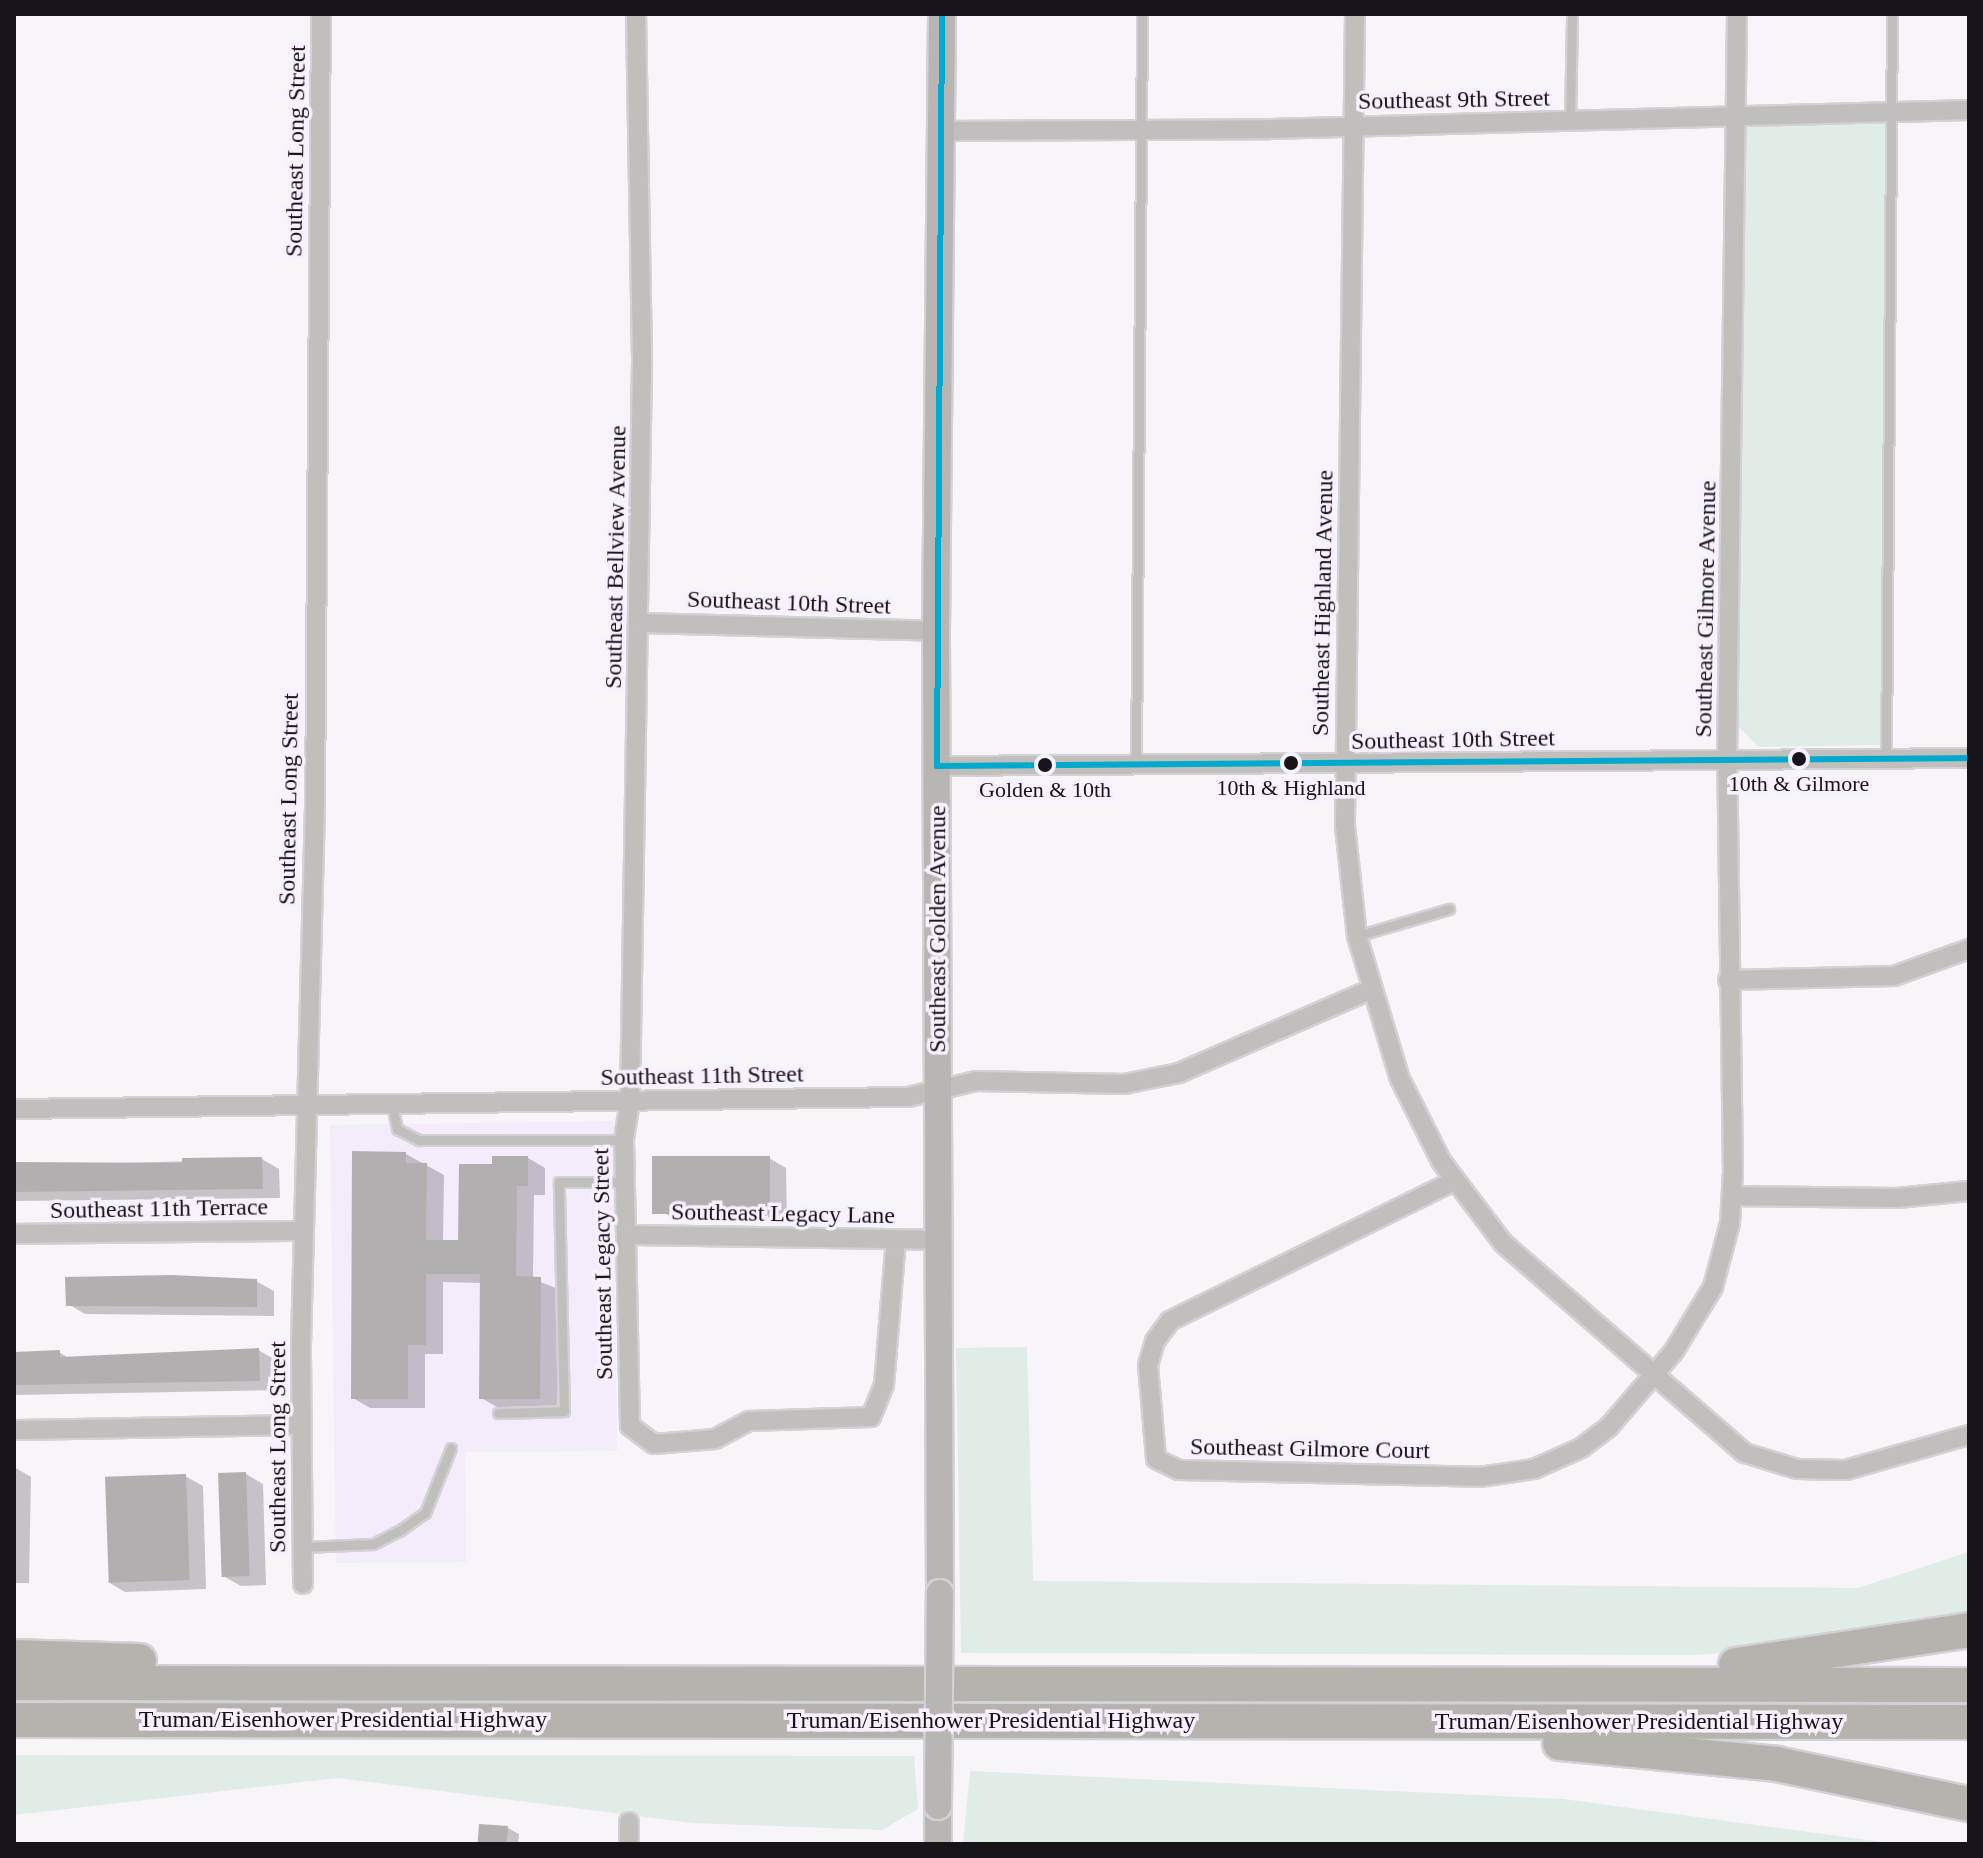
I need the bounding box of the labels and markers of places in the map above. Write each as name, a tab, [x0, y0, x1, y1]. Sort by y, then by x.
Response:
marker: 10th & Gilmore	[1791, 751, 1807, 767]
marker: 10th & Highland	[1283, 755, 1299, 771]
marker: Golden & 10th	[1037, 757, 1053, 773]
place label: 10th & Gilmore	[1729, 771, 1869, 797]
place label: 10th & Highland	[1216, 775, 1366, 801]
place label: Golden & 10th	[979, 777, 1111, 803]

